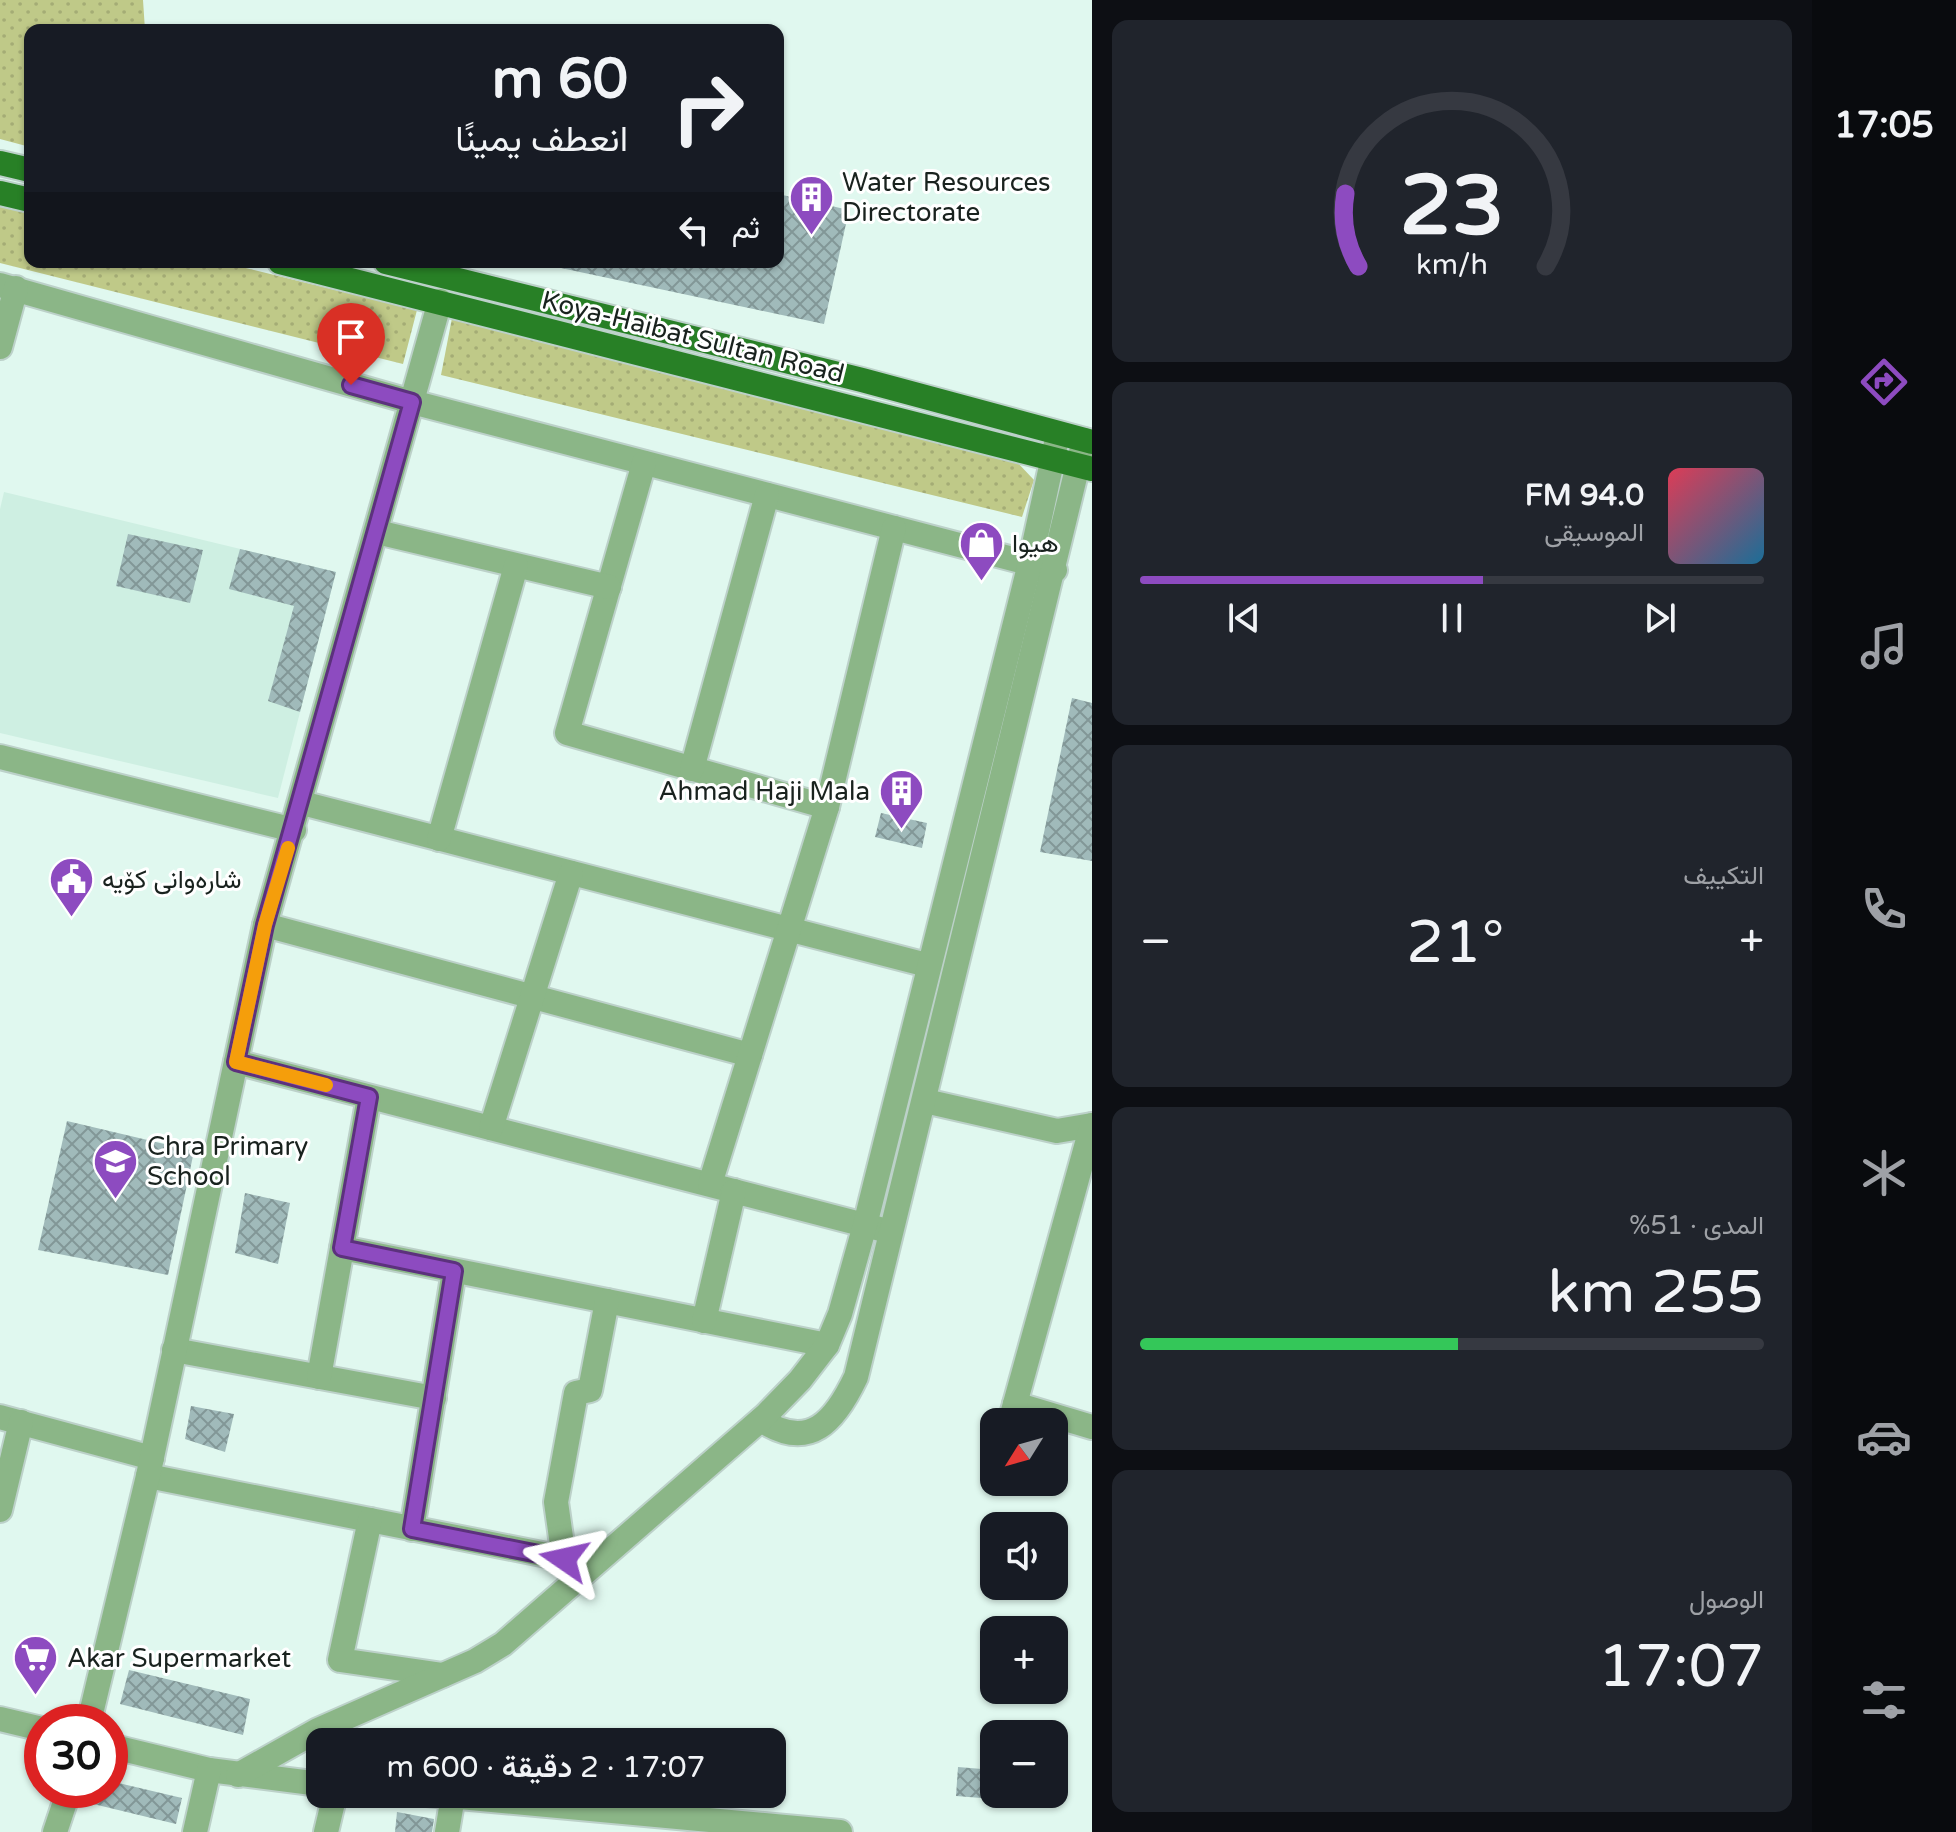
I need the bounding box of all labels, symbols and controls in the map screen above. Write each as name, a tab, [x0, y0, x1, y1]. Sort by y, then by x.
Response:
text: 60 m	[492, 46, 628, 113]
icon: right	[656, 56, 760, 160]
text: 17:05	[1834, 104, 1934, 147]
text: انعطف يمينًا	[455, 118, 628, 161]
text: 23	[1400, 157, 1504, 257]
place label: Water Resources Directorate	[842, 167, 1051, 228]
building icon: Water Resources Directorate	[787, 173, 835, 236]
icon: left	[672, 208, 716, 252]
text: ثم	[732, 210, 760, 247]
text: km/h	[1416, 248, 1488, 282]
street label: Koya-Haibat Sultan Road	[538, 284, 848, 390]
pin	[317, 303, 385, 385]
icon: arrive	[329, 315, 373, 359]
icon: directions	[1856, 354, 1912, 410]
text: 94.0 FM	[1525, 477, 1644, 514]
text: الموسيقى	[1544, 517, 1644, 548]
shop icon: هیوا	[957, 519, 1005, 582]
place label: هیوا	[1012, 528, 1059, 559]
icon: previous	[1222, 596, 1266, 640]
icon: pause	[1430, 596, 1474, 640]
icon: next	[1638, 596, 1682, 640]
icon: music	[1856, 618, 1912, 674]
building icon: Ahmad Haji Mala	[877, 767, 925, 830]
place label: Ahmad Haji Mala	[658, 776, 870, 807]
public building icon: شارەوانی کۆیە	[47, 855, 95, 918]
text: التكييف	[1683, 860, 1764, 891]
place label: شارەوانی کۆیە	[102, 864, 242, 895]
icon: phone	[1856, 881, 1912, 937]
text: 21°	[1406, 907, 1504, 979]
text: −	[1140, 916, 1171, 969]
text: +	[1739, 916, 1764, 969]
place label: Chra Primary School	[147, 1131, 308, 1192]
school or university icon: Chra Primary School	[92, 1137, 140, 1200]
icon: climate	[1856, 1145, 1912, 1201]
text: المدى · 51%	[1629, 1210, 1764, 1241]
text: 255 km	[1548, 1257, 1764, 1329]
north arrow	[980, 1408, 1068, 1496]
map controls	[980, 1408, 1068, 1808]
icon: car	[1856, 1409, 1912, 1465]
button: sound	[980, 1512, 1068, 1600]
position arrow	[522, 1517, 606, 1601]
text: الوصول	[1689, 1584, 1764, 1615]
button: +	[980, 1616, 1068, 1704]
text: 17:07	[1598, 1631, 1764, 1703]
supermarket icon: Akar Supermarket	[12, 1634, 60, 1697]
place label: Akar Supermarket	[67, 1643, 291, 1674]
icon: filters	[1856, 1672, 1912, 1728]
speed limit sign: 30	[24, 1704, 128, 1808]
button: −	[980, 1720, 1068, 1808]
text: 17:07 · 2 دقيقة · 600 m	[387, 1749, 705, 1786]

